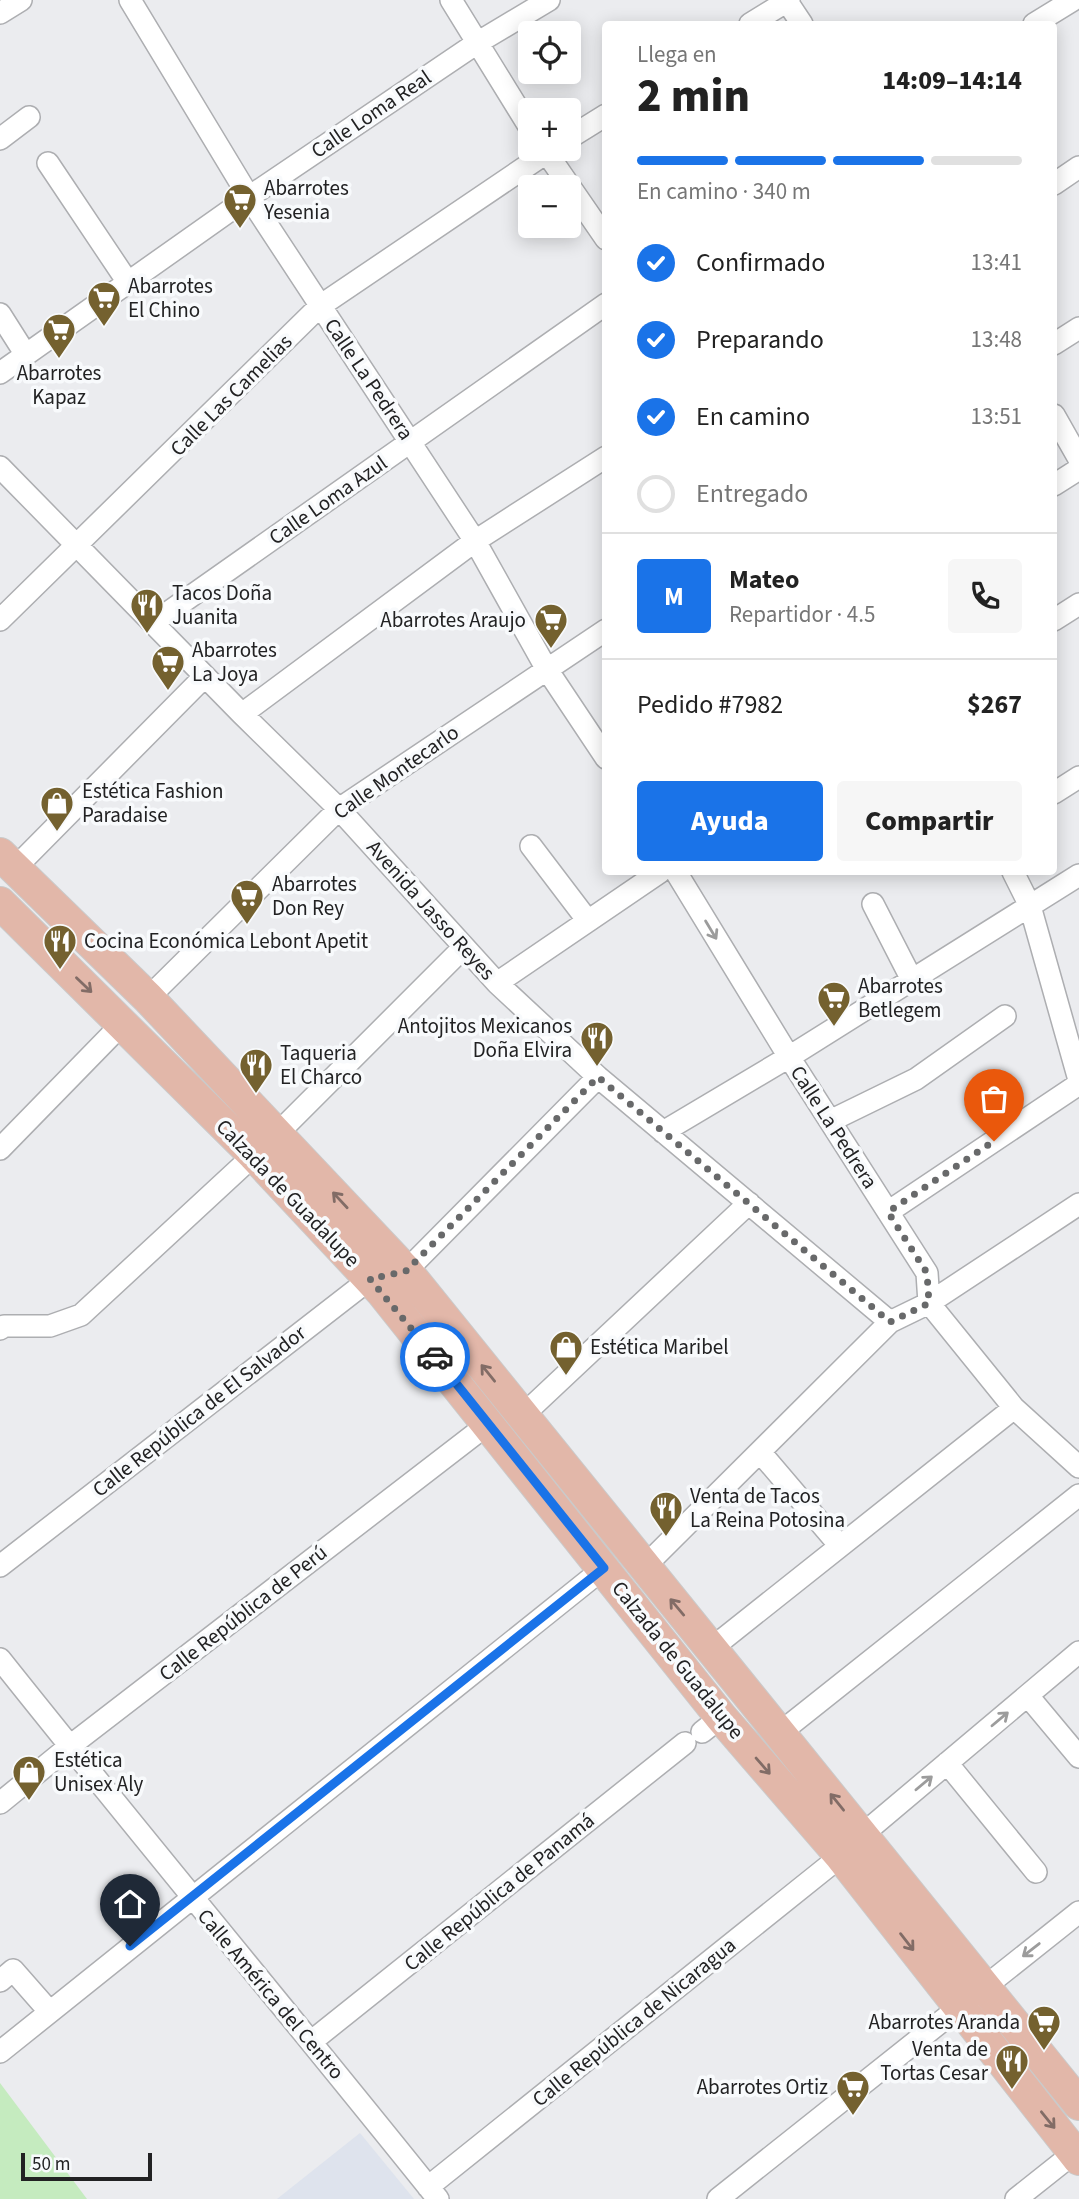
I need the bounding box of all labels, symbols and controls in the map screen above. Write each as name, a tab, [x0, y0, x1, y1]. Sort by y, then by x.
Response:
map controls	[518, 21, 581, 238]
button: locate	[518, 21, 581, 84]
text: Llega en	[637, 38, 717, 71]
text: 14:09–14:14	[882, 62, 1022, 99]
street label: Calle Loma Real	[305, 63, 437, 165]
text: 2 min	[637, 64, 750, 129]
button: +	[518, 98, 581, 161]
place label: Abarrotes Yesenia	[263, 173, 349, 227]
button: −	[518, 175, 581, 238]
text: En camino · 340 m	[637, 175, 811, 208]
supermarket icon: Abarrotes Yesenia	[221, 181, 259, 230]
icon: check	[637, 244, 675, 282]
text: Confirmado	[696, 244, 825, 281]
text: 13:41	[971, 246, 1022, 279]
place label: Abarrotes El Chino	[128, 271, 213, 325]
supermarket icon: Abarrotes El Chino	[85, 279, 123, 328]
supermarket icon: Abarrotes Kapaz	[40, 311, 78, 360]
street label: Calle La Pedrera	[317, 312, 421, 446]
icon: check	[637, 321, 675, 359]
text: Preparando	[696, 321, 824, 358]
text: 13:48	[971, 323, 1022, 356]
street label: Calle Las Camelias	[163, 327, 299, 463]
place label: Abarrotes Kapaz	[17, 358, 102, 412]
icon: check	[637, 398, 675, 436]
text: En camino	[696, 398, 810, 435]
text: 13:51	[971, 400, 1022, 433]
street label: Calle Loma Azul	[263, 448, 393, 552]
text: Entregado	[696, 475, 808, 512]
button: phone	[948, 559, 1022, 633]
text: Mateo	[729, 561, 799, 598]
place label: Tacos Doña Juanita	[172, 578, 272, 632]
text: M	[664, 578, 684, 615]
restaurant icon: Tacos Doña Juanita	[128, 586, 166, 635]
text: Repartidor · 4.5	[729, 598, 875, 631]
supermarket icon: Abarrotes Araujo	[532, 601, 570, 650]
place label: Abarrotes Araujo	[380, 605, 526, 635]
place label: Abarrotes La Joya	[192, 635, 277, 689]
supermarket icon: Abarrotes La Joya	[149, 643, 187, 692]
text: Pedido #7982	[637, 686, 783, 723]
text: $267	[967, 686, 1022, 723]
street label: Calle Montecarlo	[327, 717, 465, 827]
place label: Estética Fashion Paradaise	[82, 776, 223, 830]
button: Ayuda	[637, 781, 823, 861]
button: Compartir	[837, 781, 1022, 861]
shop icon: Estética Fashion Paradaise	[38, 784, 76, 833]
street label: Avenida Jasso Reyes	[360, 833, 502, 987]
place label: Abarrotes Don Rey	[272, 869, 357, 923]
supermarket icon: Abarrotes Don Rey	[228, 877, 266, 926]
one-way arrow	[704, 919, 718, 939]
restaurant icon: Cocina Económica Lebont Apetit	[41, 922, 79, 971]
place label: Cocina Económica Lebont Apetit	[84, 926, 368, 956]
place label: Abarrotes Betlegem	[858, 971, 943, 1025]
one-way arrow	[75, 977, 92, 994]
supermarket icon: Abarrotes Betlegem	[815, 979, 853, 1028]
place label: Antojitos Mexicanos Doña Elvira	[398, 1011, 572, 1065]
restaurant icon: Antojitos Mexicanos Doña Elvira	[578, 1019, 616, 1068]
place label: Taqueria El Charco	[280, 1038, 362, 1092]
restaurant icon: Taqueria El Charco	[237, 1046, 275, 1095]
street label: Calle La Pedrera	[783, 1060, 885, 1194]
pin	[964, 1069, 1024, 1141]
icon: bag	[975, 1080, 1013, 1118]
street label: Calzada de Guadalupe	[209, 1112, 367, 1274]
one-way arrow	[332, 1192, 349, 1209]
street label: Calle República de El Salvador	[86, 1318, 313, 1504]
courier	[400, 1322, 470, 1392]
shop icon: Estética Maribel	[547, 1328, 585, 1377]
place label: Estética Maribel	[590, 1332, 729, 1362]
icon: car	[416, 1338, 454, 1376]
one-way arrow	[480, 1365, 496, 1383]
place label: Venta de Tacos La Reina Potosina	[690, 1481, 845, 1535]
restaurant icon: Venta de Tacos La Reina Potosina	[647, 1489, 685, 1538]
street label: Calle República de Perú	[153, 1538, 333, 1688]
street label: Calzada de Guadalupe	[605, 1575, 751, 1745]
one-way arrow	[669, 1599, 685, 1617]
one-way arrow	[990, 1711, 1008, 1727]
place label: Estética Unisex Aly	[54, 1745, 144, 1799]
shop icon: Estética Unisex Aly	[10, 1753, 48, 1802]
one-way arrow	[755, 1757, 771, 1775]
one-way arrow	[914, 1775, 932, 1790]
one-way arrow	[829, 1794, 845, 1812]
street label: Calle República de Panamá	[397, 1806, 601, 1978]
pin	[100, 1874, 160, 1946]
icon: home	[111, 1885, 149, 1923]
street label: Calle América del Centro	[190, 1902, 352, 2086]
street label: Calle República de Nicaragua	[526, 1930, 742, 2114]
one-way arrow	[900, 1932, 915, 1950]
one-way arrow	[1023, 1942, 1041, 1957]
supermarket icon: Abarrotes Aranda	[1025, 2003, 1063, 2052]
place label: Abarrotes Aranda	[869, 2007, 1020, 2037]
place label: Venta de Tortas Cesar	[880, 2034, 989, 2088]
restaurant icon: Venta de Tortas Cesar	[993, 2042, 1031, 2091]
supermarket icon: Abarrotes Ortiz	[834, 2068, 872, 2117]
place label: Abarrotes Ortiz	[697, 2072, 828, 2102]
one-way arrow	[1041, 2111, 1056, 2129]
scale bar	[21, 2150, 152, 2182]
text: 50 m	[32, 2151, 70, 2178]

